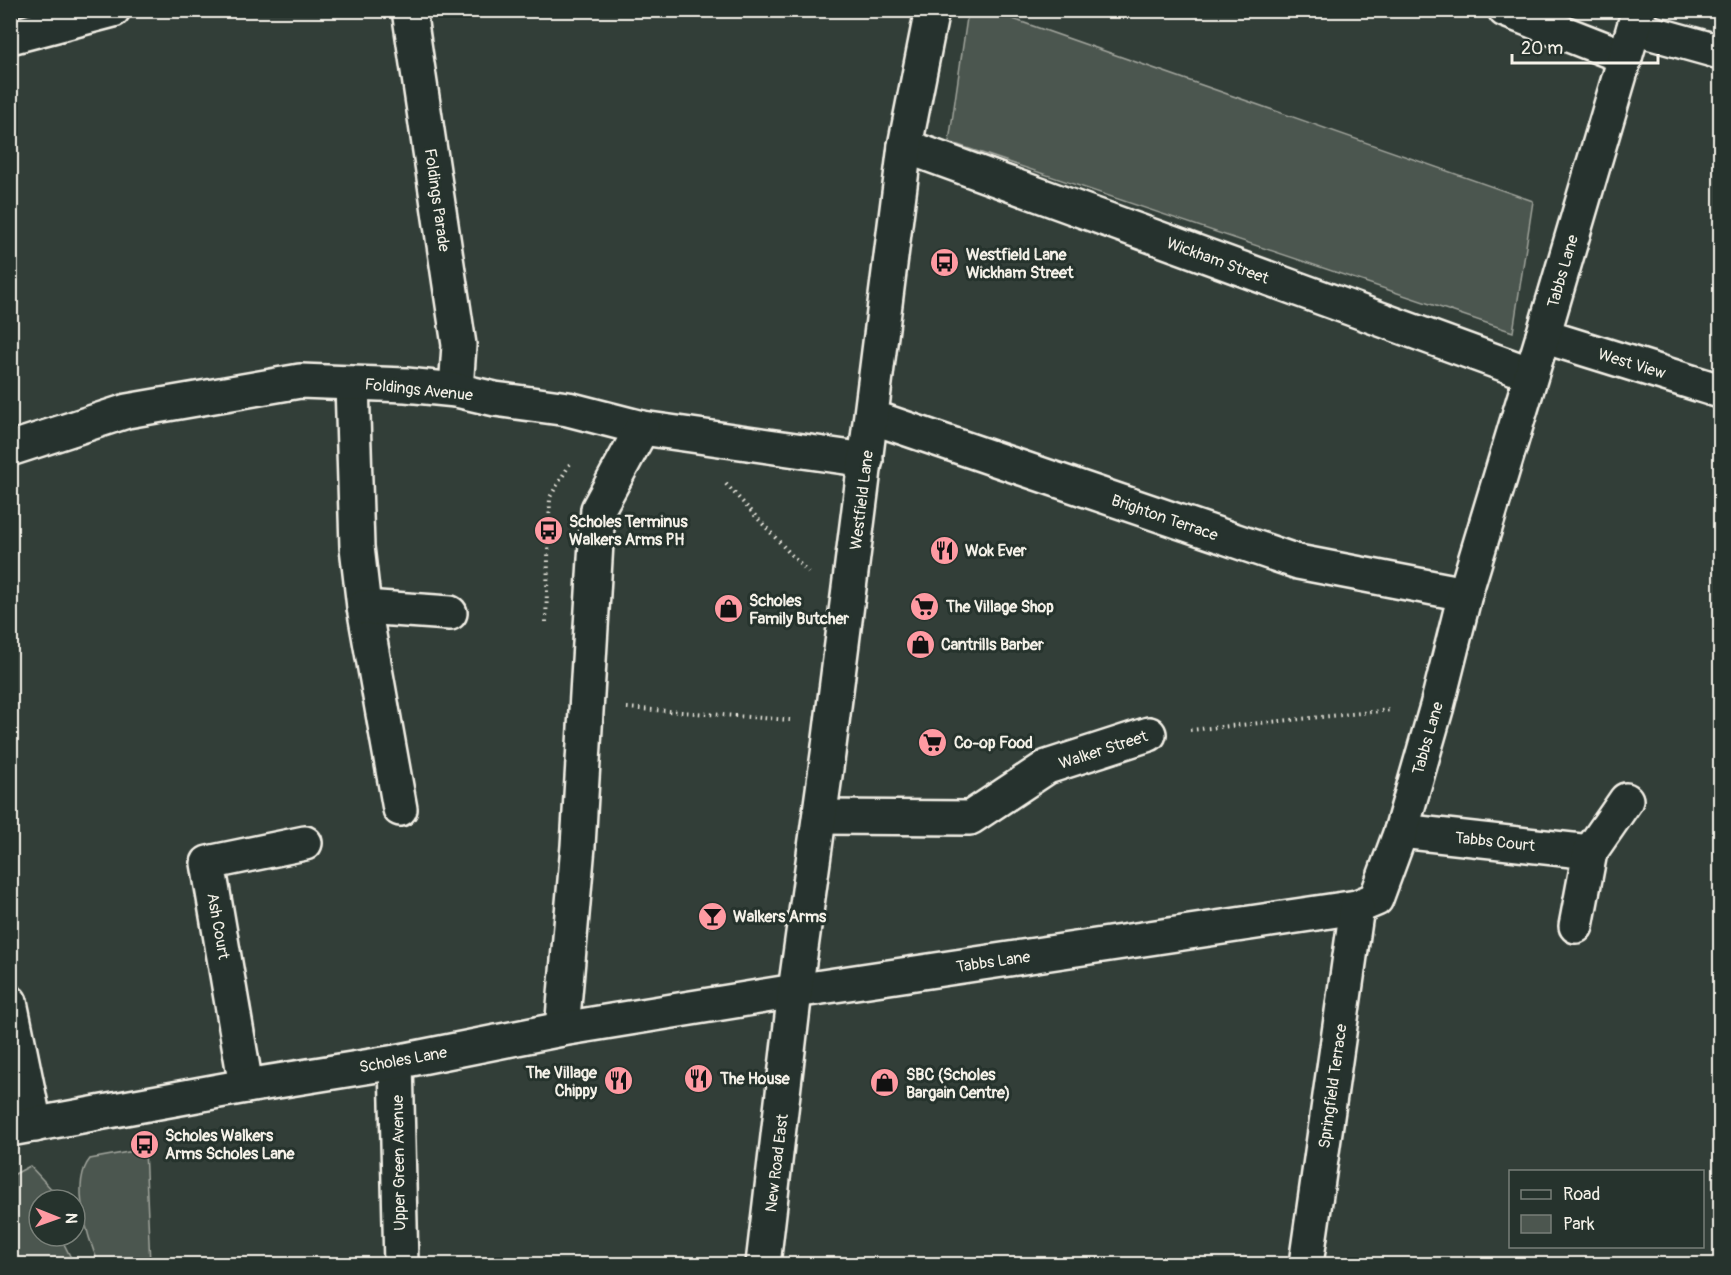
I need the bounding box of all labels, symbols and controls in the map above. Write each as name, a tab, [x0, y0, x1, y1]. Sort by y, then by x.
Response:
scale bar	[1512, 27, 1658, 65]
text: 20 m	[1521, 37, 1563, 60]
street label: Foldings Parade	[420, 147, 454, 253]
street label: Wickham Street	[1164, 233, 1272, 289]
street label: Tabbs Lane	[1543, 233, 1583, 310]
place label: Westfield Lane Wickham Street	[966, 245, 1074, 283]
bus stop icon: Westfield Lane Wickham Street	[929, 247, 961, 279]
street label: West View	[1595, 344, 1668, 384]
street label: Foldings Avenue	[364, 374, 474, 406]
street label: Westfield Lane	[846, 449, 878, 551]
street label: Brighton Terrace	[1109, 490, 1221, 546]
place label: Scholes Terminus Walkers Arms PH	[569, 512, 688, 550]
bus stop icon: Scholes Terminus Walkers Arms PH	[532, 514, 564, 546]
restaurant icon: Wok Ever	[928, 534, 960, 566]
place label: Wok Ever	[965, 541, 1027, 561]
supermarket icon: The Village Shop	[909, 590, 941, 622]
place label: Scholes Family Butcher	[749, 591, 849, 629]
shop icon: Scholes Family Butcher	[712, 593, 744, 625]
place label: The Village Shop	[945, 597, 1054, 617]
shop icon: Cantrills Barber	[904, 628, 936, 660]
place label: Cantrills Barber	[941, 635, 1044, 655]
street label: Tabbs Lane	[1408, 700, 1448, 777]
supermarket icon: Co-op Food	[917, 726, 949, 758]
street label: Walker Street	[1056, 726, 1151, 774]
place label: Co-op Food	[954, 733, 1033, 753]
street label: Tabbs Court	[1454, 828, 1536, 856]
street label: Ash Court	[202, 891, 234, 962]
bar icon: Walkers Arms	[696, 900, 728, 932]
place label: Walkers Arms	[733, 907, 827, 927]
street label: Tabbs Lane	[955, 947, 1032, 977]
street label: Springfield Terrace	[1314, 1023, 1352, 1150]
street label: Scholes Lane	[358, 1042, 449, 1078]
restaurant icon: The House	[683, 1062, 715, 1094]
place label: The Village Chippy	[525, 1063, 598, 1101]
restaurant icon: The Village Chippy	[602, 1065, 634, 1097]
place label: SBC (Scholes Bargain Centre)	[906, 1065, 1010, 1103]
shop icon: SBC (Scholes Bargain Centre)	[869, 1067, 901, 1099]
place label: The House	[719, 1069, 791, 1089]
street label: Upper Green Avenue	[388, 1095, 410, 1231]
street label: New Road East	[761, 1112, 793, 1213]
place label: Scholes Walkers Arms Scholes Lane	[165, 1126, 296, 1164]
bus stop icon: Scholes Walkers Arms Scholes Lane	[128, 1128, 160, 1160]
legend	[1509, 1170, 1704, 1248]
text: Road	[1563, 1183, 1600, 1206]
north arrow	[27, 1188, 87, 1248]
text: N	[61, 1213, 81, 1224]
text: Park	[1563, 1213, 1595, 1236]

